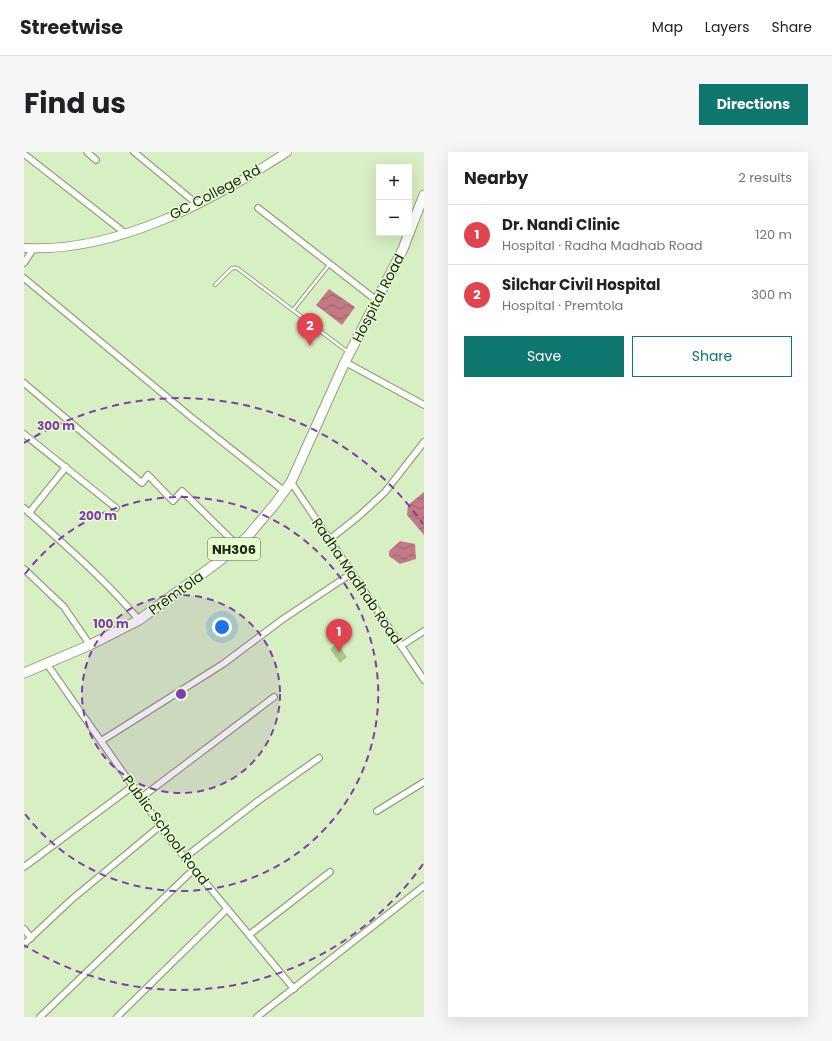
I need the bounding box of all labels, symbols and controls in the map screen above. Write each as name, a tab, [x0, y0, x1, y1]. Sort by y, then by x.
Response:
text: Streetwise	[20, 14, 123, 41]
text: Map	[652, 17, 683, 37]
text: Layers	[705, 17, 749, 37]
text: Share	[771, 17, 812, 37]
text: Find us	[24, 84, 126, 123]
button: Directions	[699, 84, 808, 125]
street label: GC College Rd	[166, 160, 264, 224]
map controls	[376, 164, 412, 236]
button: +	[376, 164, 412, 200]
text: Nearby	[464, 166, 528, 190]
text: 2 results	[738, 168, 792, 187]
button: −	[376, 200, 412, 236]
text: Dr. Nandi Clinic	[502, 214, 620, 235]
text: 1	[475, 225, 479, 244]
text: 120 m	[755, 225, 792, 244]
text: Hospital · Radha Madhab Road	[502, 236, 703, 255]
street label: Hospital Road	[347, 250, 409, 346]
text: Silchar Civil Hospital	[502, 274, 661, 295]
text: 2	[473, 285, 481, 304]
text: 300 m	[751, 285, 792, 304]
text: Hospital · Premtola	[502, 296, 623, 315]
pin: 2	[297, 313, 323, 346]
button: Save	[464, 336, 624, 377]
button: Share	[632, 336, 792, 377]
text: 300 m	[37, 417, 75, 434]
text: 200 m	[79, 507, 117, 524]
street label: Radha Madhab Road	[307, 514, 407, 648]
road number: NH306	[208, 538, 260, 560]
street label: Premtola	[144, 566, 208, 620]
text: 100 m	[93, 615, 129, 632]
your location	[212, 617, 232, 637]
pin: 1	[326, 619, 352, 652]
centre of rings	[174, 687, 188, 701]
street label: Public School Road	[118, 771, 214, 889]

